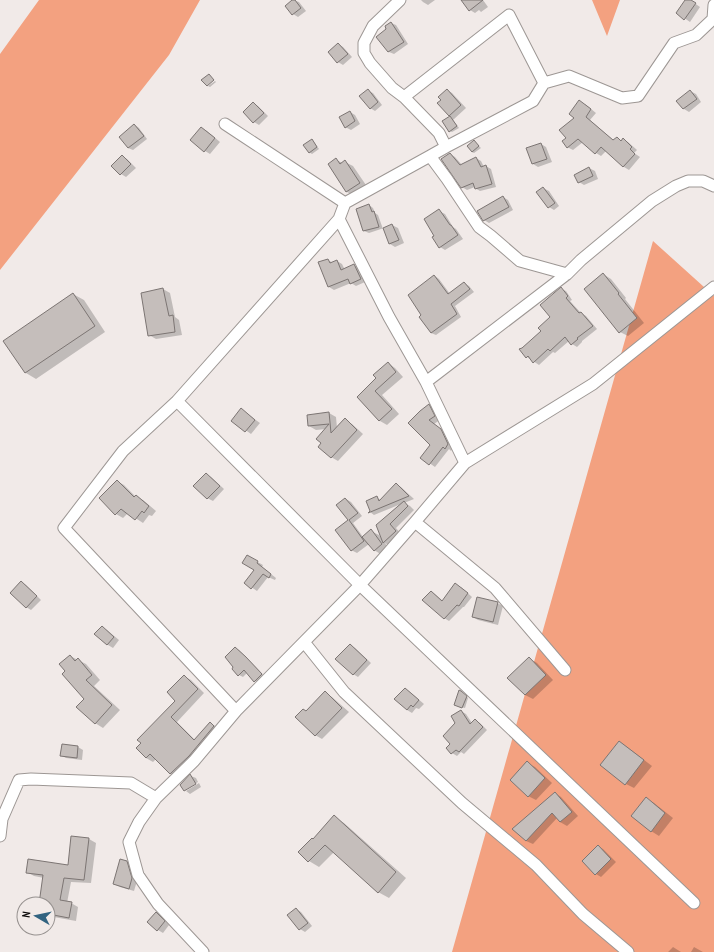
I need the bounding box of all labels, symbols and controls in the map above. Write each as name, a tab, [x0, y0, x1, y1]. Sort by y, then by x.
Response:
north arrow	[16, 896, 56, 936]
text: N	[19, 910, 34, 918]

